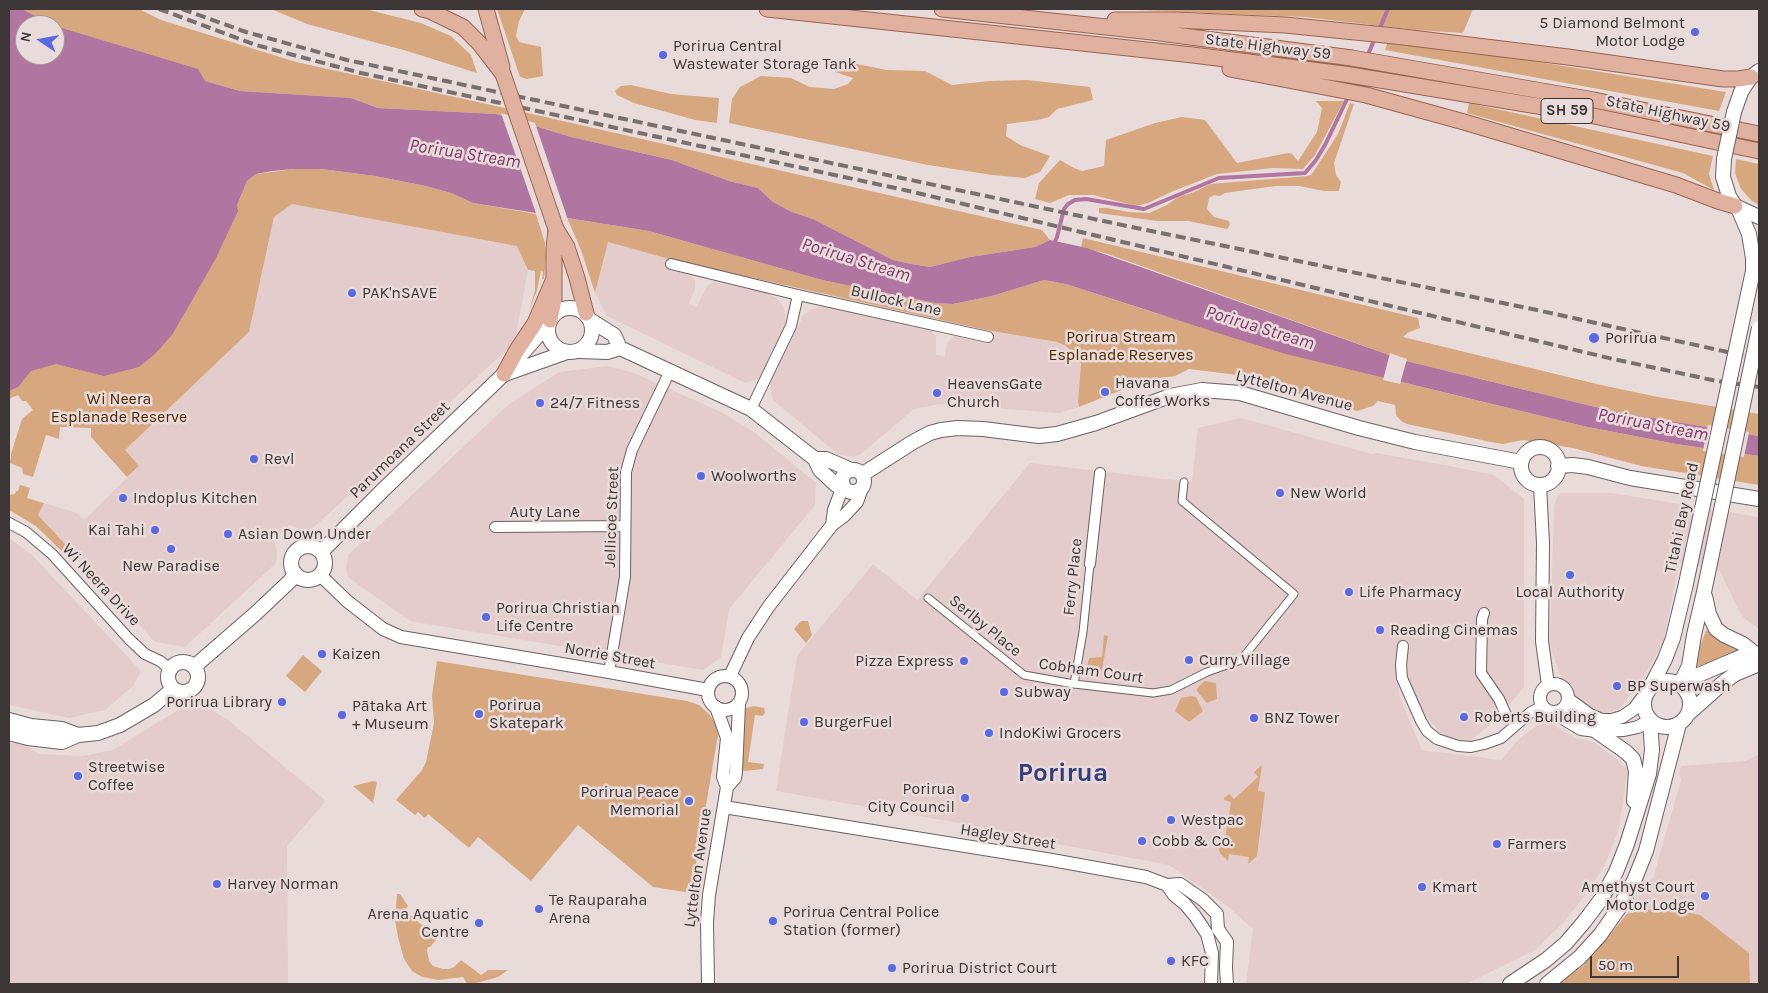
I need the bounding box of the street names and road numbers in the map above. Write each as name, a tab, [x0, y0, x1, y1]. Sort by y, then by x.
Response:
street label: State Highway 59	[1204, 30, 1332, 64]
street label: State Highway 59	[1604, 91, 1732, 137]
road number: SH 59	[1541, 98, 1593, 124]
street label: Bullock Lane	[849, 281, 943, 321]
street label: Lyttelton Avenue	[1234, 366, 1354, 416]
street label: Parumoana Street	[346, 397, 454, 503]
street label: Titahi Bay Road	[1661, 461, 1703, 575]
street label: Jellicoe Street	[601, 466, 623, 568]
street label: Auty Lane	[510, 502, 580, 522]
street label: Ferry Place	[1059, 537, 1087, 617]
street label: Wi Neera Drive	[58, 540, 144, 630]
street label: Serlby Place	[945, 591, 1025, 661]
street label: Norrie Street	[563, 639, 657, 673]
street label: Cobham Court	[1038, 654, 1144, 688]
street label: Lyttelton Avenue	[680, 807, 716, 929]
street label: Hagley Street	[959, 820, 1057, 854]

